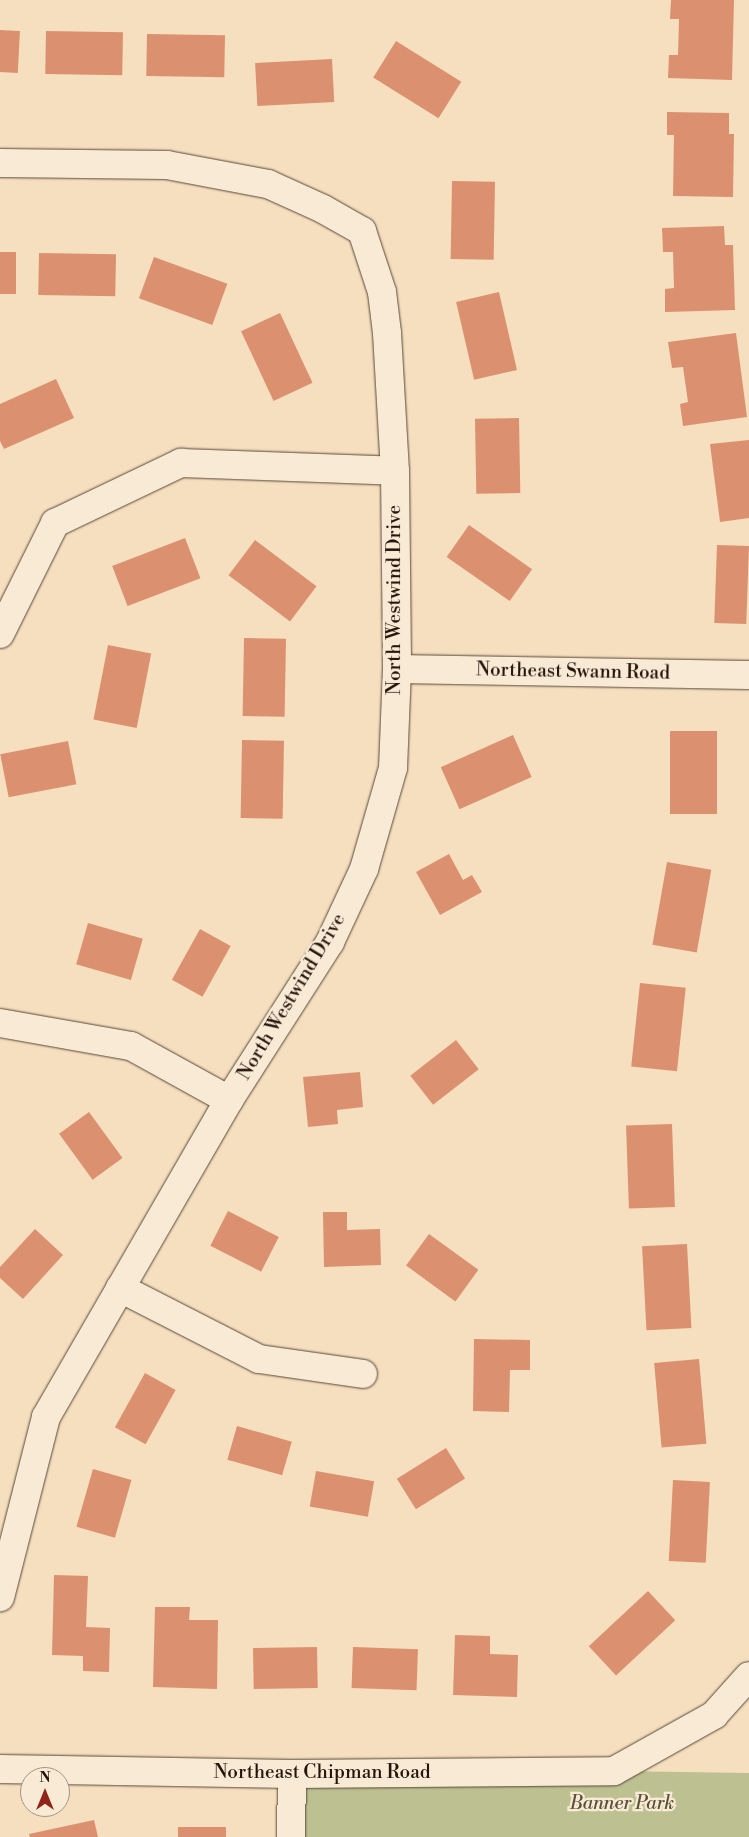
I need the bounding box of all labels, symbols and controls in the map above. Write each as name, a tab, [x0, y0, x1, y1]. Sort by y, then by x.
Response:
street label: North Westwind Drive	[384, 505, 406, 695]
street label: Northeast Swann Road	[476, 659, 670, 685]
street label: North Westwind Drive	[233, 910, 351, 1084]
street label: Northeast Chipman Road	[213, 1762, 431, 1784]
north arrow	[20, 1767, 70, 1817]
text: N	[39, 1769, 51, 1787]
park label: Banner Park	[570, 1793, 674, 1815]

